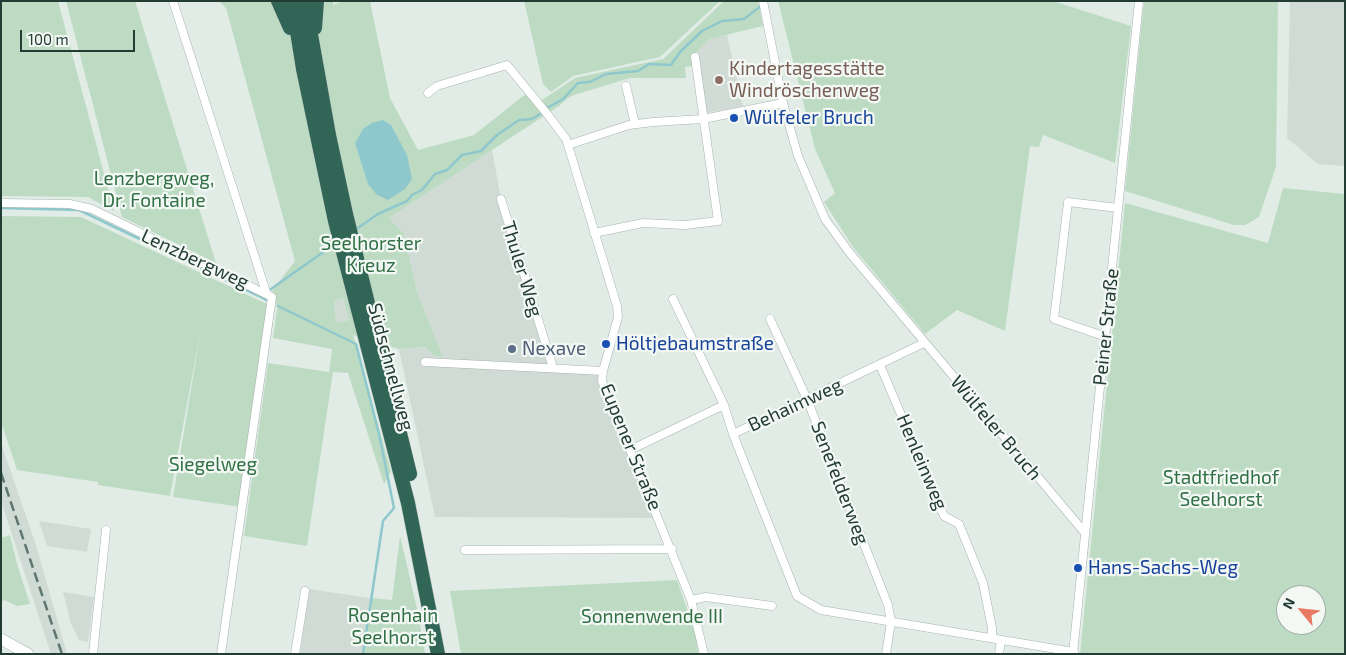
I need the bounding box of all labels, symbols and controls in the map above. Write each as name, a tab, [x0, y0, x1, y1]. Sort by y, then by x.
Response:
scale bar	[22, 20, 138, 52]
text: 100 m	[28, 30, 69, 48]
place label: Kindertagesstätte Windröschenweg	[729, 58, 885, 102]
marker: Kindertagesstätte Windröschenweg	[713, 74, 725, 86]
place label: Wülfeler Bruch	[744, 107, 874, 129]
marker: Wülfeler Bruch	[728, 112, 740, 124]
park label: Lenzbergweg, Dr. Fontaine	[94, 168, 214, 212]
street label: Thuler Weg	[497, 218, 547, 320]
street label: Lenzbergweg	[138, 224, 252, 294]
park label: Seelhorster Kreuz	[321, 233, 421, 277]
street label: Peiner Straße	[1088, 267, 1124, 387]
street label: Südschnellweg	[363, 301, 419, 433]
place label: Höltjebaumstraße	[616, 333, 774, 355]
place label: Nexave	[522, 338, 586, 360]
marker: Höltjebaumstraße	[600, 338, 612, 350]
marker: Nexave	[506, 343, 518, 355]
street label: Wülfeler Bruch	[946, 371, 1046, 485]
street label: Behaimweg	[744, 373, 846, 437]
street label: Eupener Straße	[595, 380, 667, 514]
street label: Henleinweg	[892, 411, 952, 513]
street label: Senefelderweg	[806, 418, 874, 548]
park label: Siegelweg	[169, 454, 257, 476]
park label: Stadtfriedhof Seelhorst	[1163, 467, 1279, 511]
place label: Hans-Sachs-Weg	[1088, 557, 1238, 579]
marker: Hans-Sachs-Weg	[1072, 562, 1084, 574]
north arrow	[1276, 585, 1326, 635]
text: N	[1278, 595, 1298, 612]
park label: Rosenhain Seelhorst	[348, 605, 438, 649]
park label: Sonnenwende III	[581, 606, 723, 628]

